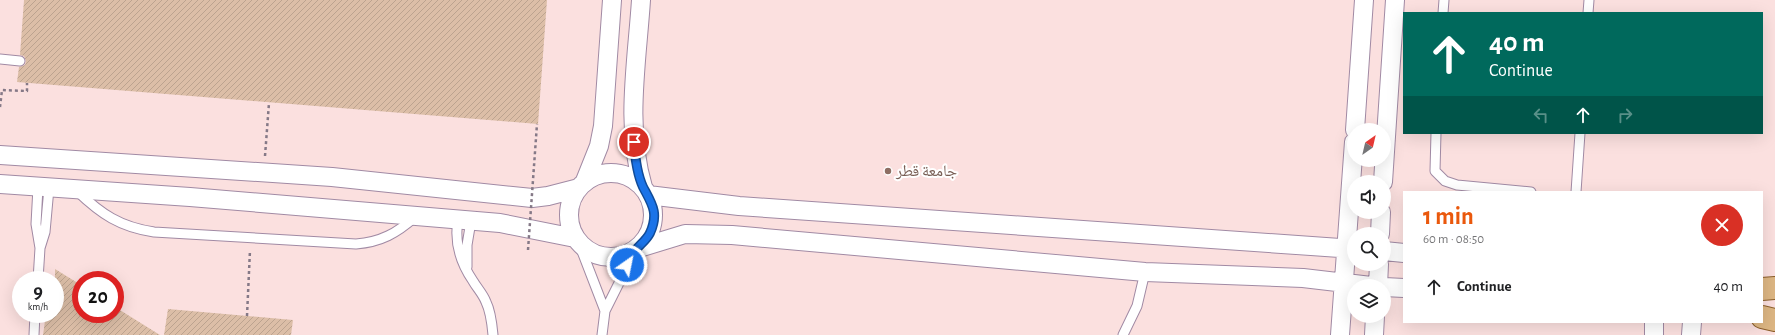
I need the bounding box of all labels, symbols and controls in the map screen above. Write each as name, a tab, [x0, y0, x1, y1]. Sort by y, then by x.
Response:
icon: ahead	[1423, 28, 1475, 80]
text: 40 m	[1489, 29, 1545, 57]
text: Continue	[1489, 62, 1553, 80]
icon: left	[1530, 104, 1552, 126]
icon: ahead	[1572, 104, 1594, 126]
icon: right	[1614, 104, 1636, 126]
north arrow	[1347, 123, 1391, 167]
map controls	[1347, 123, 1391, 323]
pin	[617, 125, 651, 159]
icon: arrive	[623, 131, 645, 153]
place label: جامعة قطر	[895, 163, 957, 180]
marker: جامعة قطر	[883, 166, 893, 176]
button: sound	[1347, 175, 1391, 219]
button: close	[1701, 204, 1743, 246]
text: 1 min	[1423, 205, 1474, 229]
button: search	[1347, 227, 1391, 271]
text: 60 m · 08:50	[1423, 233, 1484, 246]
position arrow	[606, 244, 648, 286]
speed limit sign: 20	[72, 271, 124, 323]
icon: ahead	[1423, 276, 1445, 298]
button: layers	[1347, 279, 1391, 323]
text: Continue	[1457, 279, 1512, 294]
text: 40 m	[1713, 279, 1743, 294]
text: 9	[33, 282, 43, 302]
text: km/h	[28, 302, 48, 312]

